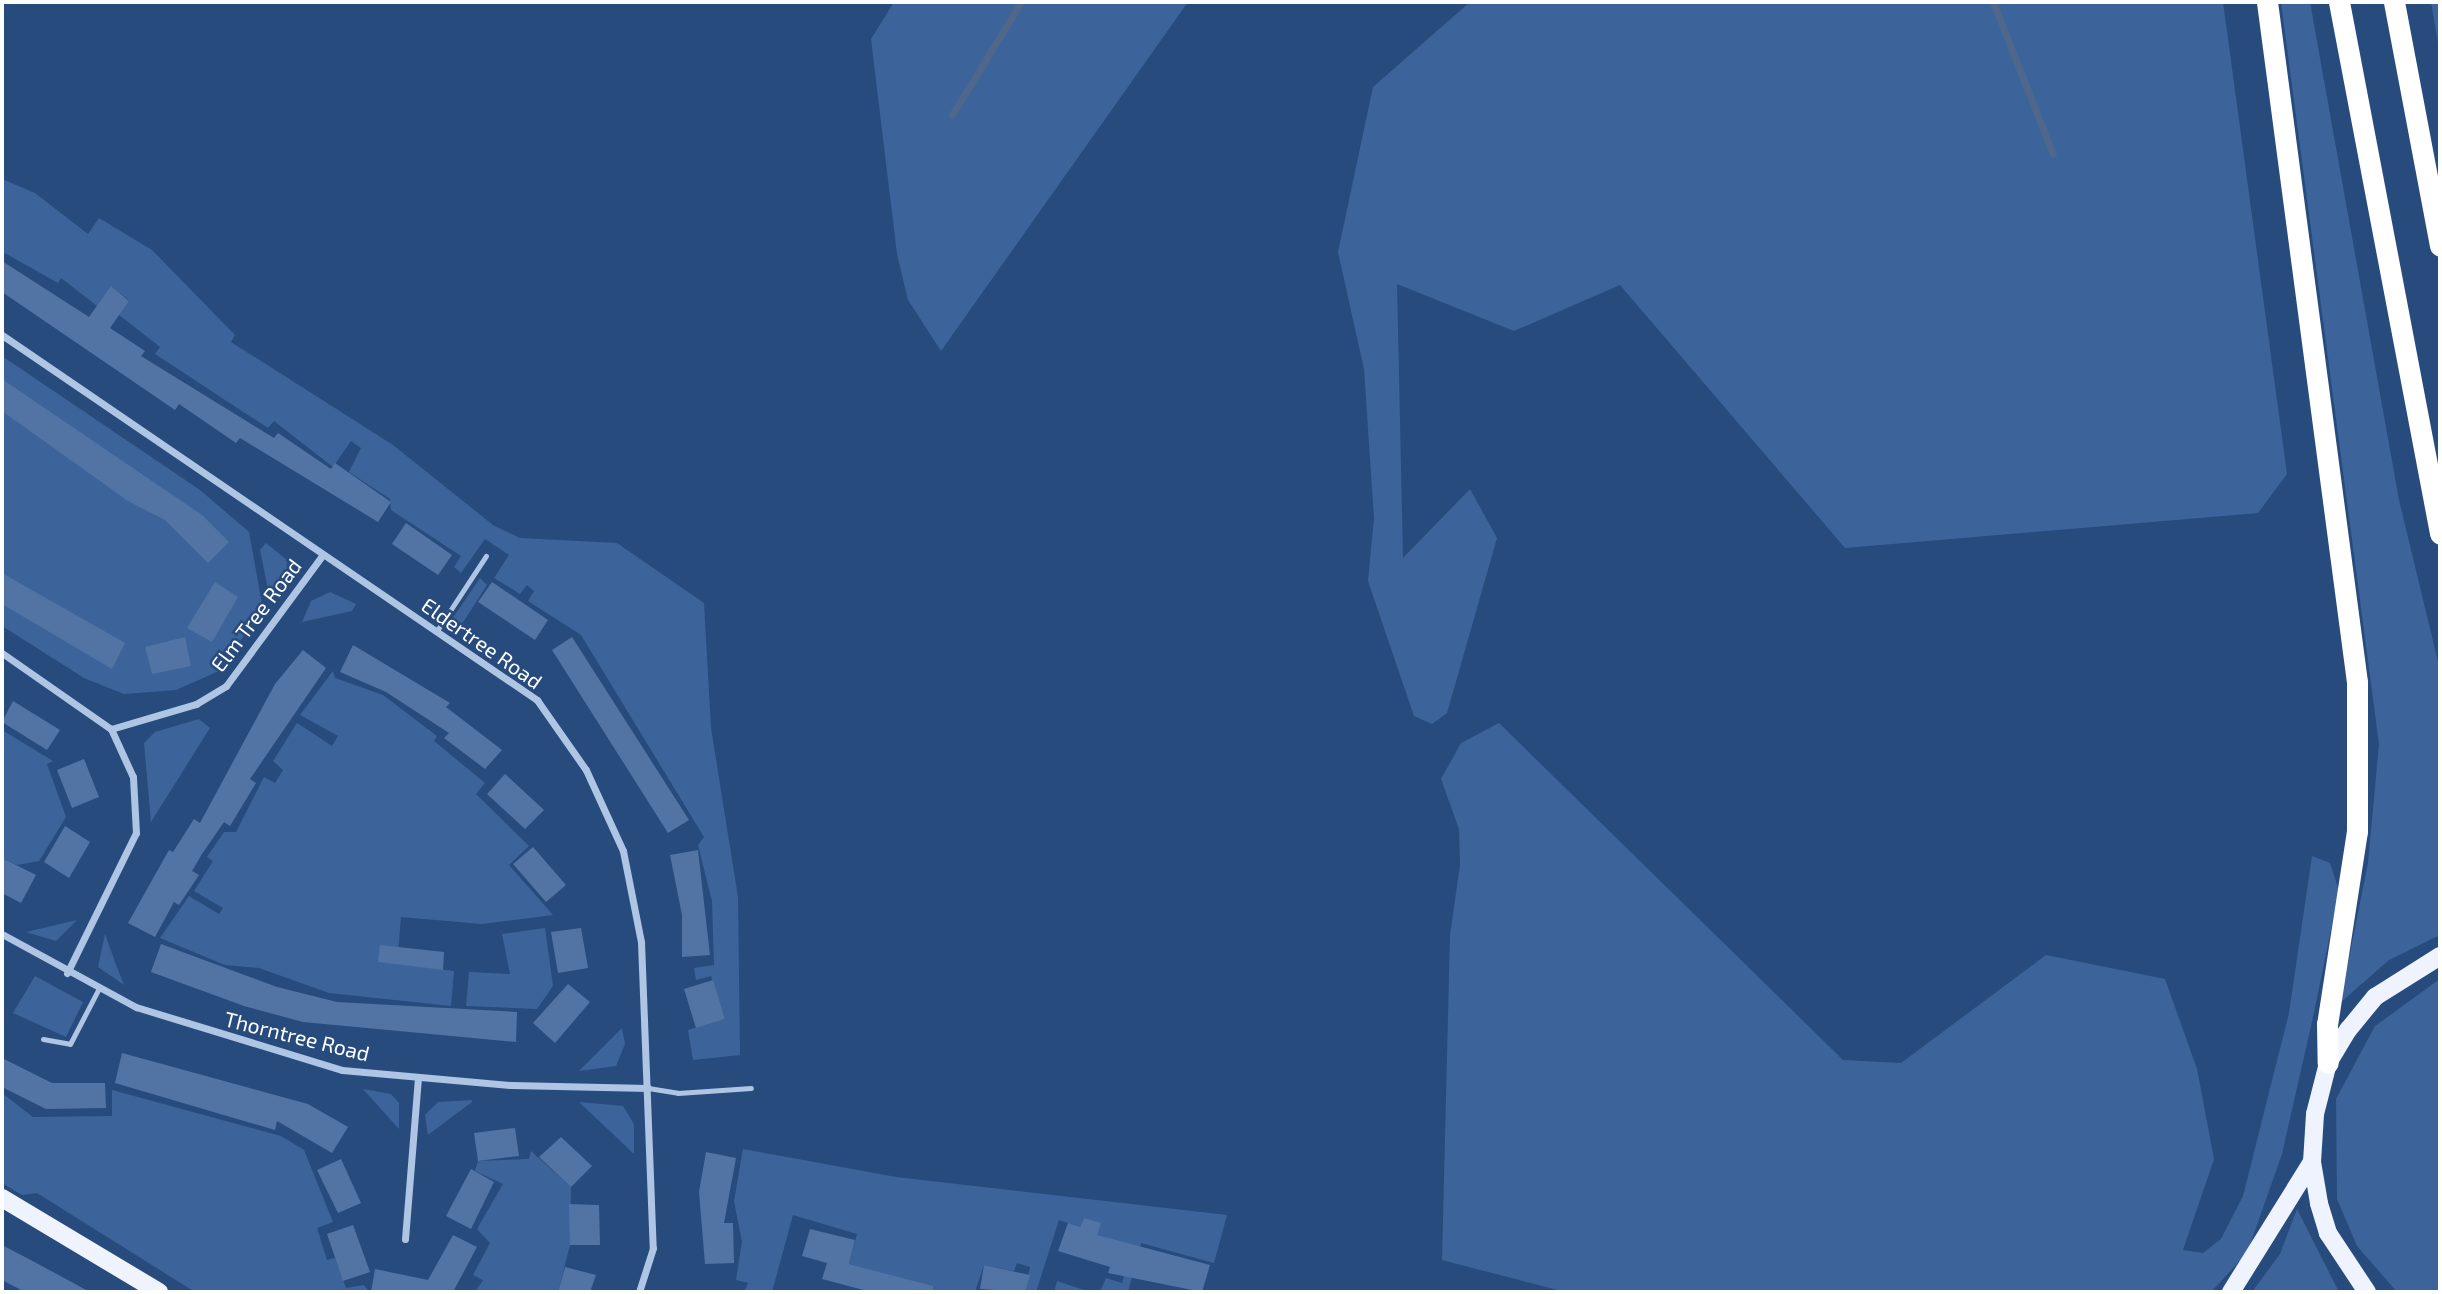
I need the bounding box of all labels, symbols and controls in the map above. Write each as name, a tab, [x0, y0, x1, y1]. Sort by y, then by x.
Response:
street label: Elm Tree Road	[205, 553, 307, 677]
street label: Eldertree Road	[417, 592, 547, 694]
street label: Thorntree Road	[222, 1006, 372, 1066]

